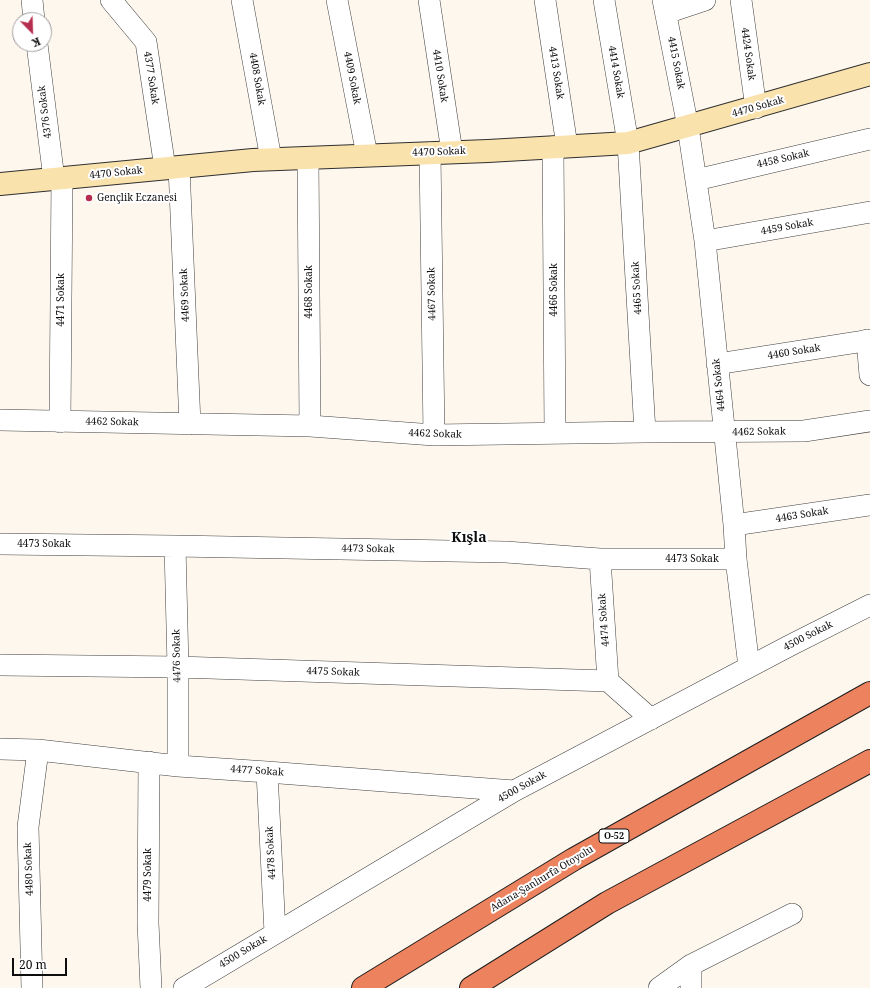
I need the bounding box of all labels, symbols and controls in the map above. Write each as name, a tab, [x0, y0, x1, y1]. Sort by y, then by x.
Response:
north arrow	[12, 12, 52, 52]
street label: 4424 Sokak	[738, 27, 758, 81]
text: K	[30, 34, 43, 51]
street label: 4415 Sokak	[665, 36, 687, 90]
street label: 4414 Sokak	[605, 45, 627, 99]
street label: 4413 Sokak	[546, 46, 566, 100]
street label: 4410 Sokak	[430, 49, 450, 103]
street label: 4377 Sokak	[141, 51, 161, 105]
street label: 4409 Sokak	[341, 51, 363, 105]
street label: 4408 Sokak	[246, 52, 268, 106]
street label: 4376 Sokak	[36, 85, 54, 139]
street label: 4470 Sokak	[731, 94, 785, 120]
street label: 4470 Sokak	[412, 145, 466, 159]
street label: 4458 Sokak	[756, 147, 810, 171]
street label: 4470 Sokak	[89, 164, 143, 182]
place label: Gençlik Eczanesi	[97, 192, 177, 204]
marker: Gençlik Eczanesi	[84, 193, 94, 203]
street label: 4459 Sokak	[760, 216, 814, 238]
street label: 4465 Sokak	[630, 261, 644, 315]
street label: 4466 Sokak	[548, 263, 560, 317]
street label: 4468 Sokak	[303, 265, 315, 319]
street label: 4467 Sokak	[426, 267, 438, 321]
street label: 4469 Sokak	[178, 268, 192, 322]
street label: 4471 Sokak	[55, 273, 67, 327]
street label: 4460 Sokak	[767, 342, 821, 362]
street label: 4464 Sokak	[710, 358, 728, 412]
street label: 4462 Sokak	[85, 416, 139, 428]
street label: 4462 Sokak	[732, 426, 786, 438]
street label: 4462 Sokak	[408, 427, 462, 441]
street label: 4463 Sokak	[775, 505, 829, 525]
district label: Kışla	[451, 530, 487, 546]
street label: 4473 Sokak	[17, 538, 71, 550]
street label: 4473 Sokak	[341, 543, 395, 555]
street label: 4473 Sokak	[665, 553, 719, 565]
street label: 4474 Sokak	[596, 593, 612, 647]
street label: 4500 Sokak	[781, 619, 835, 653]
street label: 4476 Sokak	[171, 629, 183, 683]
street label: 4475 Sokak	[306, 665, 360, 679]
street label: 4477 Sokak	[230, 763, 284, 779]
street label: 4500 Sokak	[496, 769, 548, 805]
street label: 4478 Sokak	[264, 826, 278, 880]
road number: O-52	[599, 829, 629, 843]
street label: 4480 Sokak	[22, 842, 36, 896]
street label: Adana-Şanlıurfa Otoyolu	[488, 843, 596, 915]
street label: 4479 Sokak	[142, 848, 154, 902]
street label: 4500 Sokak	[217, 933, 269, 971]
scale bar	[14, 950, 69, 976]
text: 20 m	[19, 956, 47, 973]

